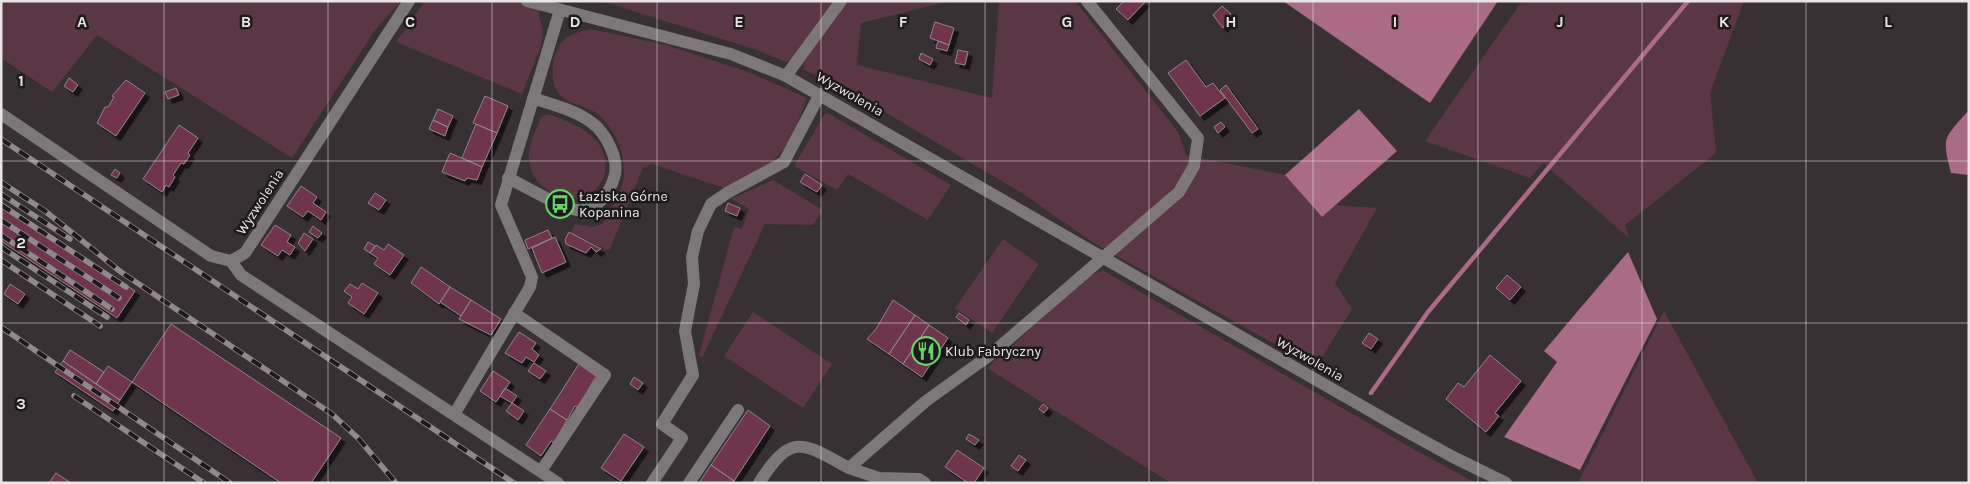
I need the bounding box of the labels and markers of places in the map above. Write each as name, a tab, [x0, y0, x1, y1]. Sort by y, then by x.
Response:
place label: Łaziska Górne Kopanina	[579, 188, 668, 221]
bus stop icon: Łaziska Górne Kopanina	[545, 189, 575, 219]
restaurant icon: Klub Fabryczny	[911, 336, 941, 366]
place label: Klub Fabryczny	[945, 343, 1041, 360]

